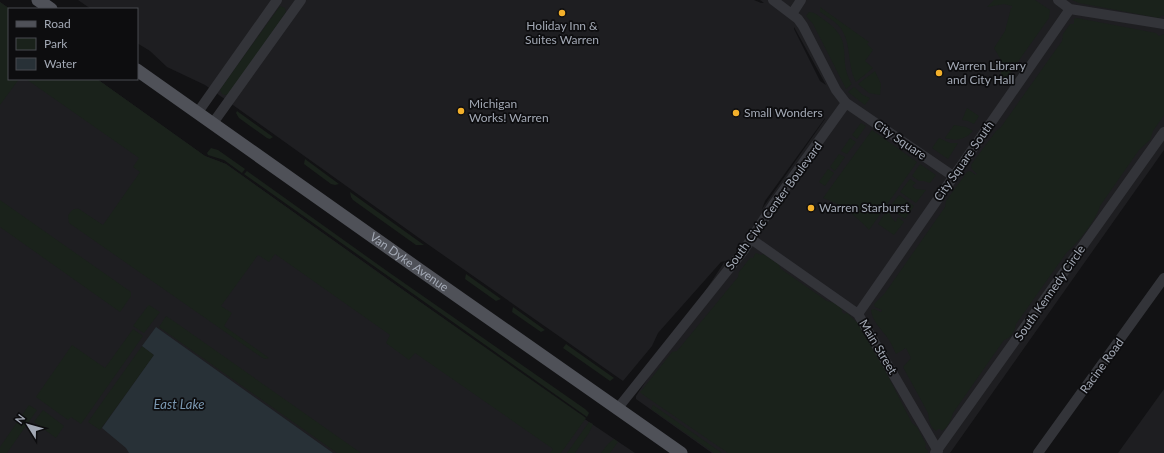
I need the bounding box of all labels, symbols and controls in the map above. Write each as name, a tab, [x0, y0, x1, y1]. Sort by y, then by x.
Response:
legend	[8, 8, 138, 80]
marker: Holiday Inn & Suites Warren	[557, 8, 567, 18]
text: Road	[44, 16, 71, 31]
place label: Holiday Inn & Suites Warren	[525, 18, 599, 47]
text: Park	[44, 36, 68, 51]
text: Water	[44, 56, 77, 71]
place label: Warren Library and City Hall	[947, 58, 1027, 87]
marker: Warren Library and City Hall	[934, 68, 944, 78]
place label: Michigan Works! Warren	[469, 96, 549, 125]
place label: Small Wonders	[744, 105, 823, 120]
marker: Michigan Works! Warren	[456, 106, 466, 116]
marker: Small Wonders	[731, 108, 741, 118]
street label: City Square	[871, 116, 930, 163]
street label: City Square South	[930, 118, 997, 204]
street label: South Civic Center Boulevard	[722, 139, 825, 273]
place label: Warren Starburst	[819, 200, 910, 215]
marker: Warren Starburst	[806, 203, 816, 213]
street label: Van Dyke Avenue	[367, 229, 451, 295]
street label: South Kennedy Circle	[1011, 242, 1088, 343]
street label: Main Street	[856, 317, 901, 377]
street label: Racine Road	[1077, 335, 1127, 396]
water label: East Lake	[154, 396, 204, 412]
north arrow	[8, 405, 48, 445]
text: N	[12, 411, 27, 426]

